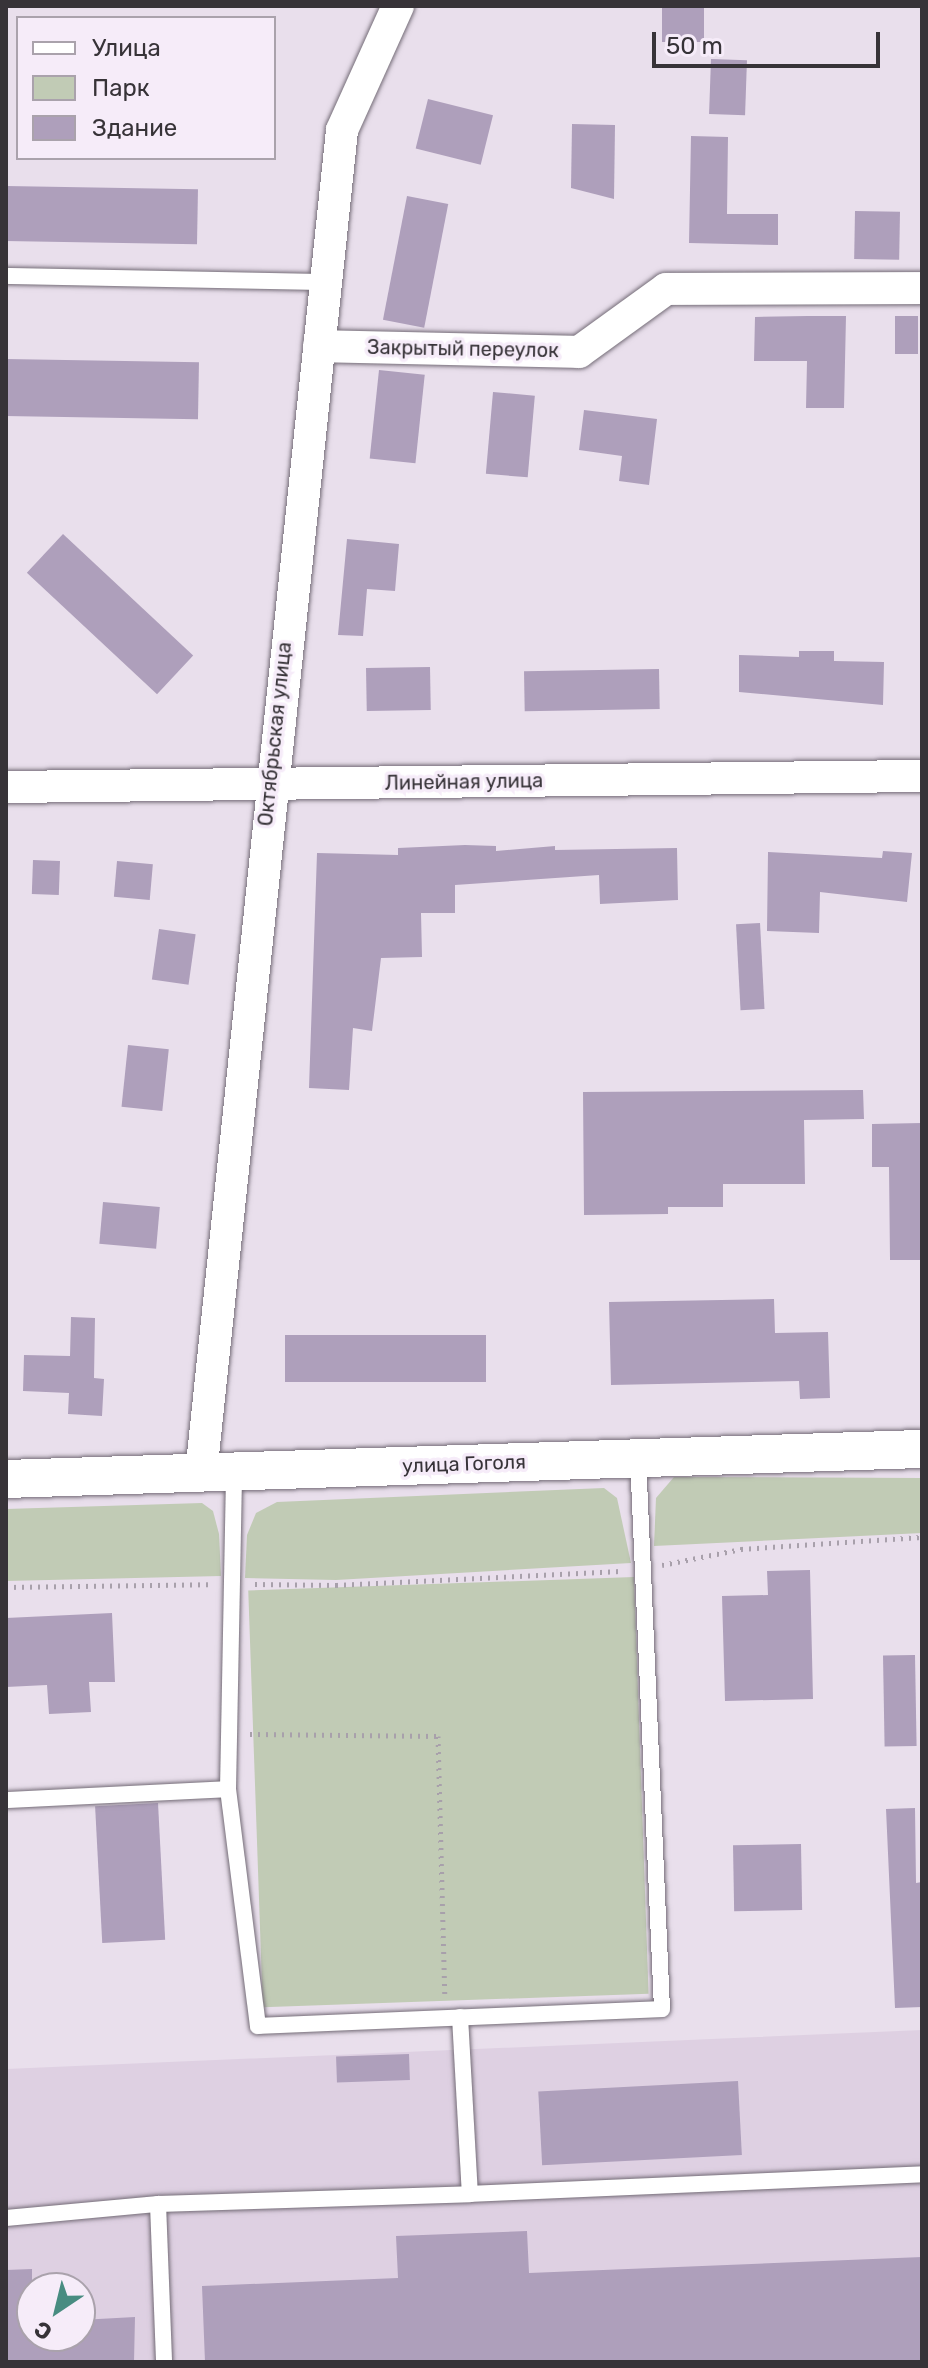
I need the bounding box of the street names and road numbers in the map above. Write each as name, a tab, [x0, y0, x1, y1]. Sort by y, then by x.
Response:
street label: Закрытый переулок	[367, 335, 559, 363]
street label: Октябрьская улица	[253, 641, 297, 827]
street label: Линейная улица	[385, 769, 543, 795]
street label: улица Гоголя	[402, 1450, 526, 1478]

